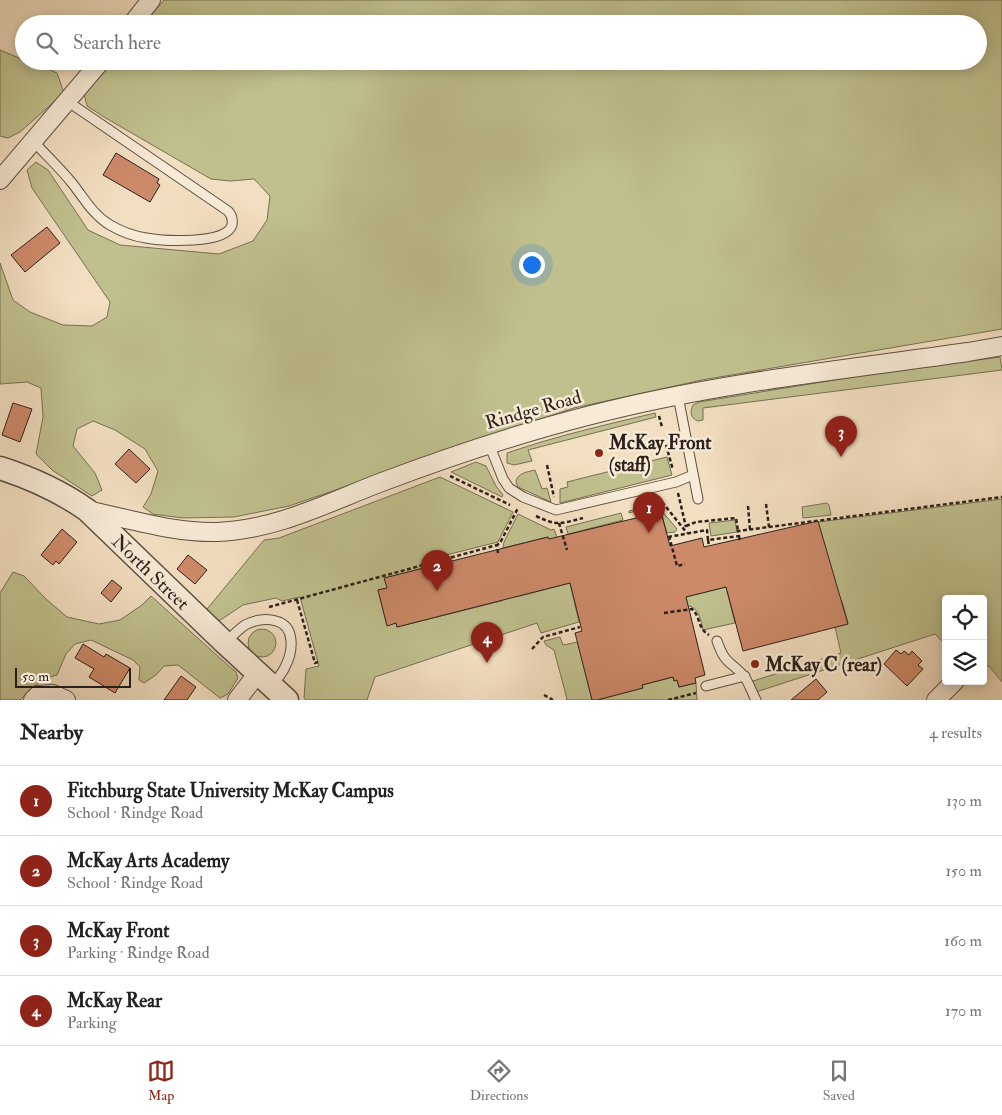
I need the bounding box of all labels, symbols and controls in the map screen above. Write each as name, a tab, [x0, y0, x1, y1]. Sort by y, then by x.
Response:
search box	[15, 15, 987, 70]
icon: search	[33, 29, 61, 57]
text: Search here	[73, 31, 161, 55]
your location	[519, 252, 545, 278]
street label: Rindge Road	[482, 385, 585, 435]
pin: 3	[825, 416, 857, 457]
place label: McKay Front (staff)	[608, 431, 712, 477]
marker: McKay Front (staff)	[593, 447, 605, 459]
pin: 1	[633, 492, 665, 533]
street label: North Street	[107, 530, 194, 615]
pin: 2	[421, 550, 453, 591]
map controls	[942, 595, 987, 685]
button: locate	[942, 595, 987, 640]
pin: 4	[471, 622, 503, 663]
button: layers	[942, 640, 987, 685]
place label: McKay C (rear)	[764, 653, 882, 678]
marker: McKay C (rear)	[749, 658, 761, 670]
scale bar	[15, 665, 131, 688]
text: 50 m	[22, 668, 49, 685]
text: Nearby	[20, 719, 83, 746]
text: 4 results	[929, 723, 982, 743]
text: Fitchburg State University McKay Campus	[67, 779, 394, 803]
text: 1	[33, 791, 39, 811]
text: 130 m	[946, 791, 982, 811]
text: School · Rindge Road	[67, 803, 203, 823]
text: McKay Arts Academy	[67, 849, 229, 873]
text: 2	[32, 861, 40, 881]
text: 150 m	[945, 861, 982, 881]
text: School · Rindge Road	[67, 873, 203, 893]
text: McKay Front	[67, 919, 169, 943]
text: 3	[33, 931, 39, 951]
text: 160 m	[944, 931, 982, 951]
text: Parking · Rindge Road	[67, 943, 210, 963]
text: McKay Rear	[67, 989, 162, 1013]
text: 4	[32, 1001, 40, 1021]
text: 170 m	[945, 1001, 982, 1021]
text: Parking	[67, 1013, 117, 1033]
tab: Map	[147, 1057, 175, 1104]
tab: Directions	[470, 1057, 528, 1104]
tab: Saved	[823, 1057, 855, 1104]

